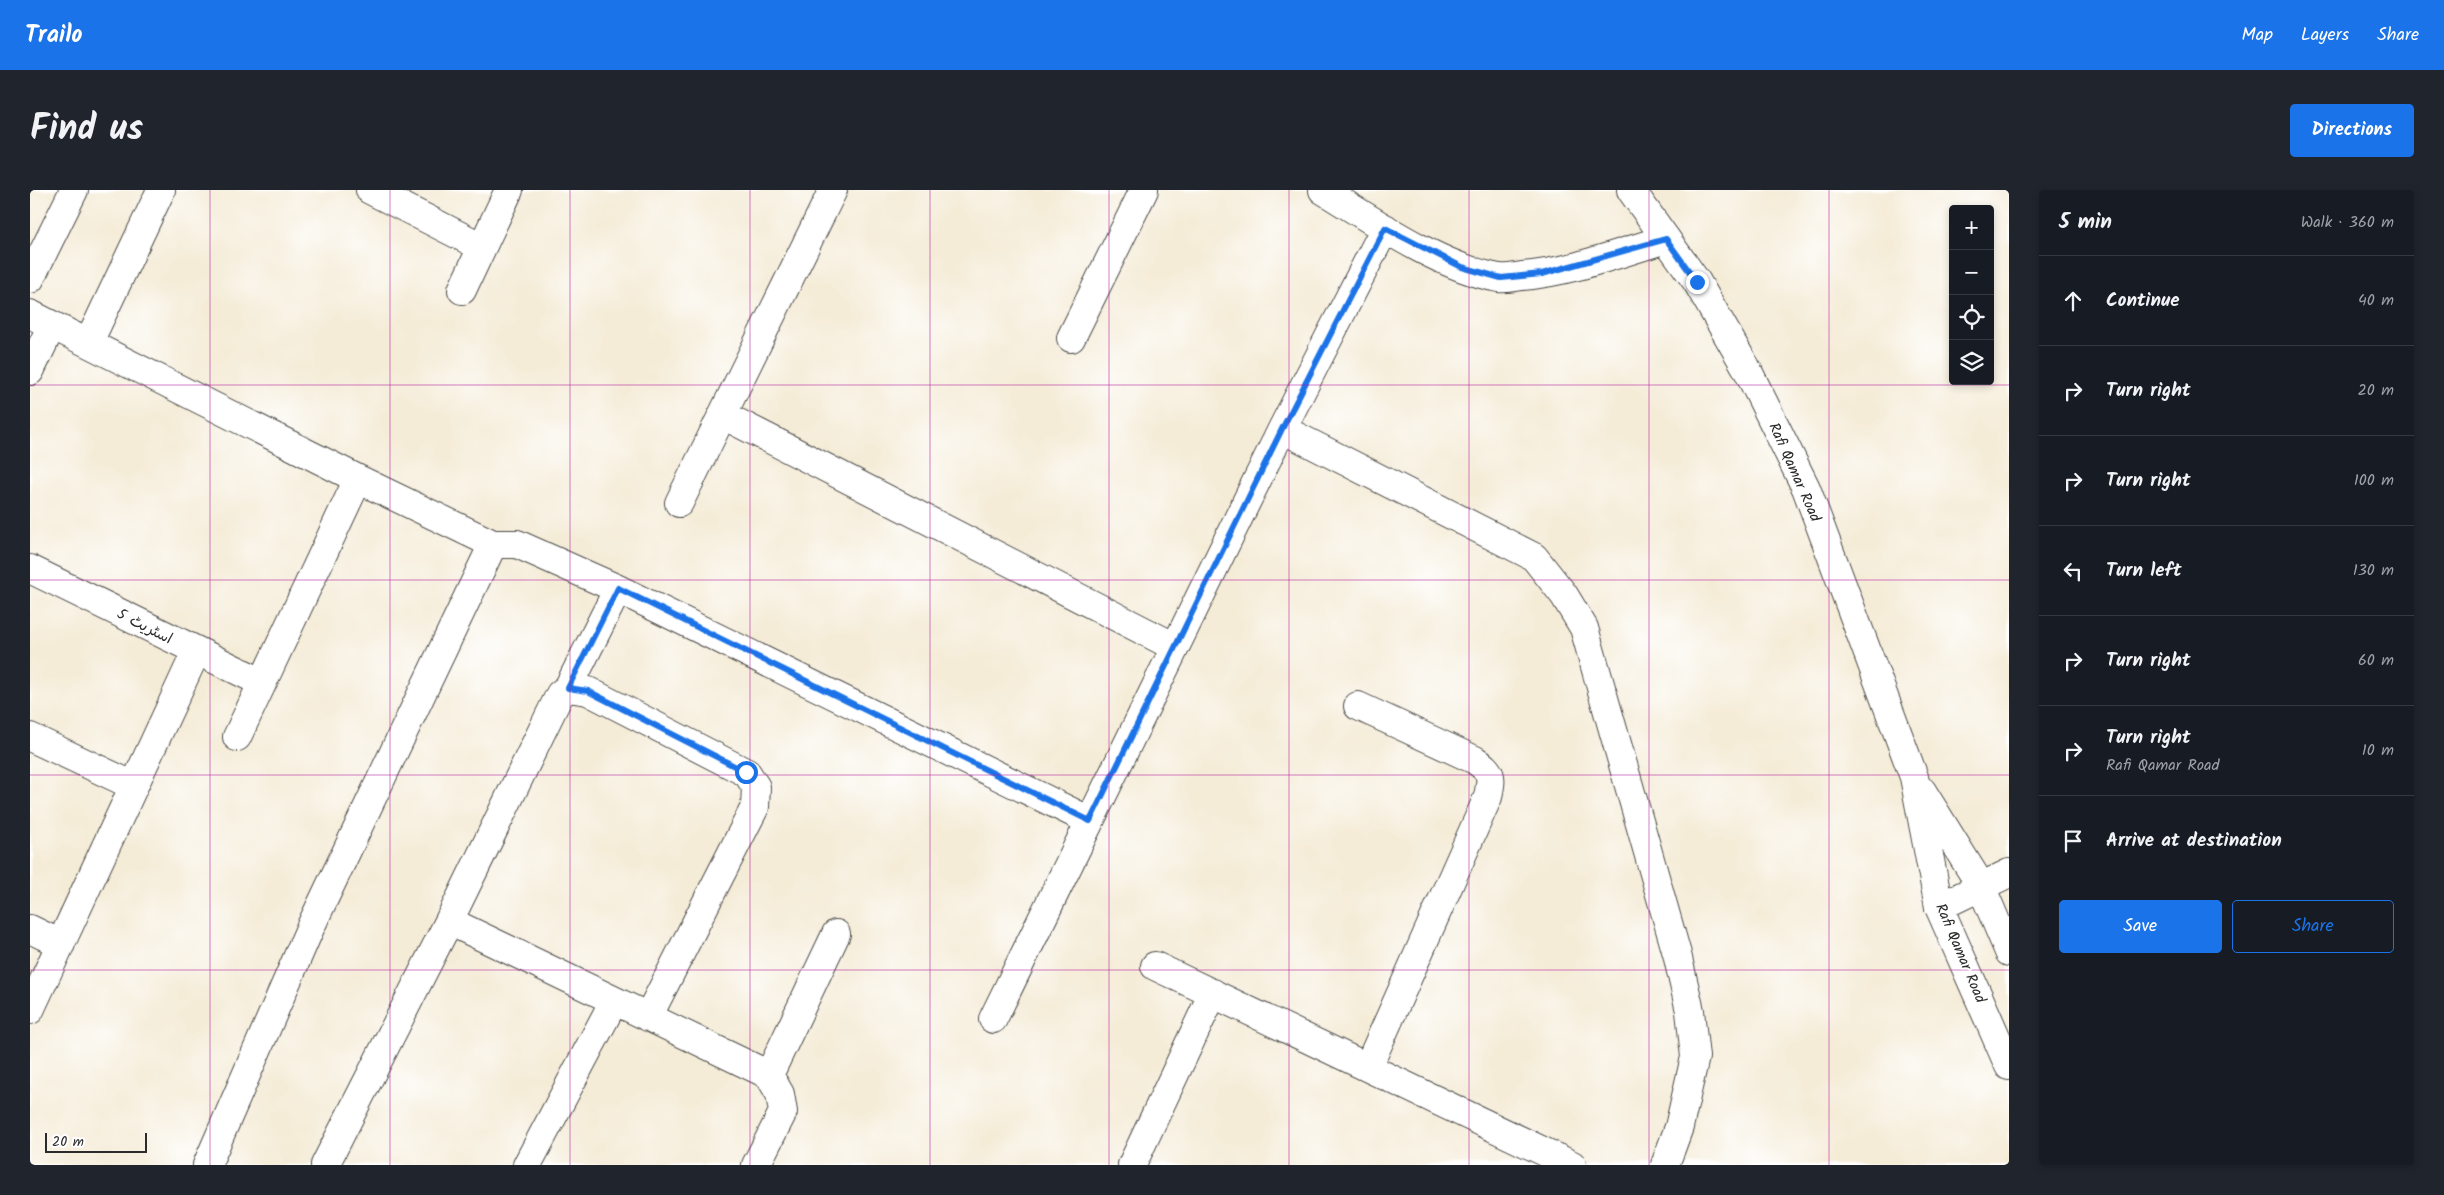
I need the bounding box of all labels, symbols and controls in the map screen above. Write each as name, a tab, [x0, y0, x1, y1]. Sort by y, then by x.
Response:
text: Trailo	[25, 16, 83, 55]
text: Map	[2242, 21, 2273, 50]
text: Layers	[2301, 21, 2349, 50]
text: Share	[2377, 21, 2419, 50]
text: Find us	[30, 102, 143, 158]
button: Directions	[2290, 104, 2414, 157]
map controls	[1949, 205, 1994, 385]
button: +	[1949, 205, 1994, 250]
text: 5 min	[2059, 206, 2112, 239]
text: Walk · 360 m	[2301, 210, 2394, 235]
button: −	[1949, 250, 1994, 295]
route end	[1686, 271, 1709, 294]
text: Continue	[2106, 286, 2179, 316]
icon: ahead	[2059, 287, 2087, 315]
text: 40 m	[2358, 288, 2394, 313]
button: locate	[1949, 295, 1994, 340]
button: layers	[1949, 340, 1994, 385]
text: Turn right	[2106, 376, 2191, 406]
icon: right	[2059, 377, 2087, 405]
text: 20 m	[2358, 378, 2394, 403]
street label: Rafi Qamar Road	[1761, 419, 1827, 526]
text: Turn right	[2106, 466, 2191, 496]
icon: right	[2059, 467, 2087, 495]
text: 100 m	[2354, 468, 2394, 493]
text: Turn left	[2106, 556, 2181, 586]
icon: left	[2059, 557, 2087, 585]
text: 130 m	[2353, 558, 2394, 583]
street label: اسٹریٹ 5	[112, 603, 177, 651]
text: Turn right	[2106, 646, 2191, 676]
icon: right	[2059, 647, 2087, 675]
text: 60 m	[2358, 648, 2394, 673]
text: Turn right	[2106, 723, 2191, 753]
icon: right	[2059, 737, 2087, 765]
text: 10 m	[2362, 738, 2394, 763]
text: Rafi Qamar Road	[2106, 753, 2220, 778]
route start	[735, 761, 758, 784]
text: Arrive at destination	[2106, 826, 2282, 856]
icon: arrive	[2059, 827, 2087, 855]
street label: Rafi Qamar Road	[1928, 900, 1992, 1008]
button: Save	[2059, 900, 2222, 953]
button: Share	[2232, 900, 2394, 953]
scale bar	[45, 1130, 148, 1153]
text: 20 m	[52, 1131, 84, 1153]

